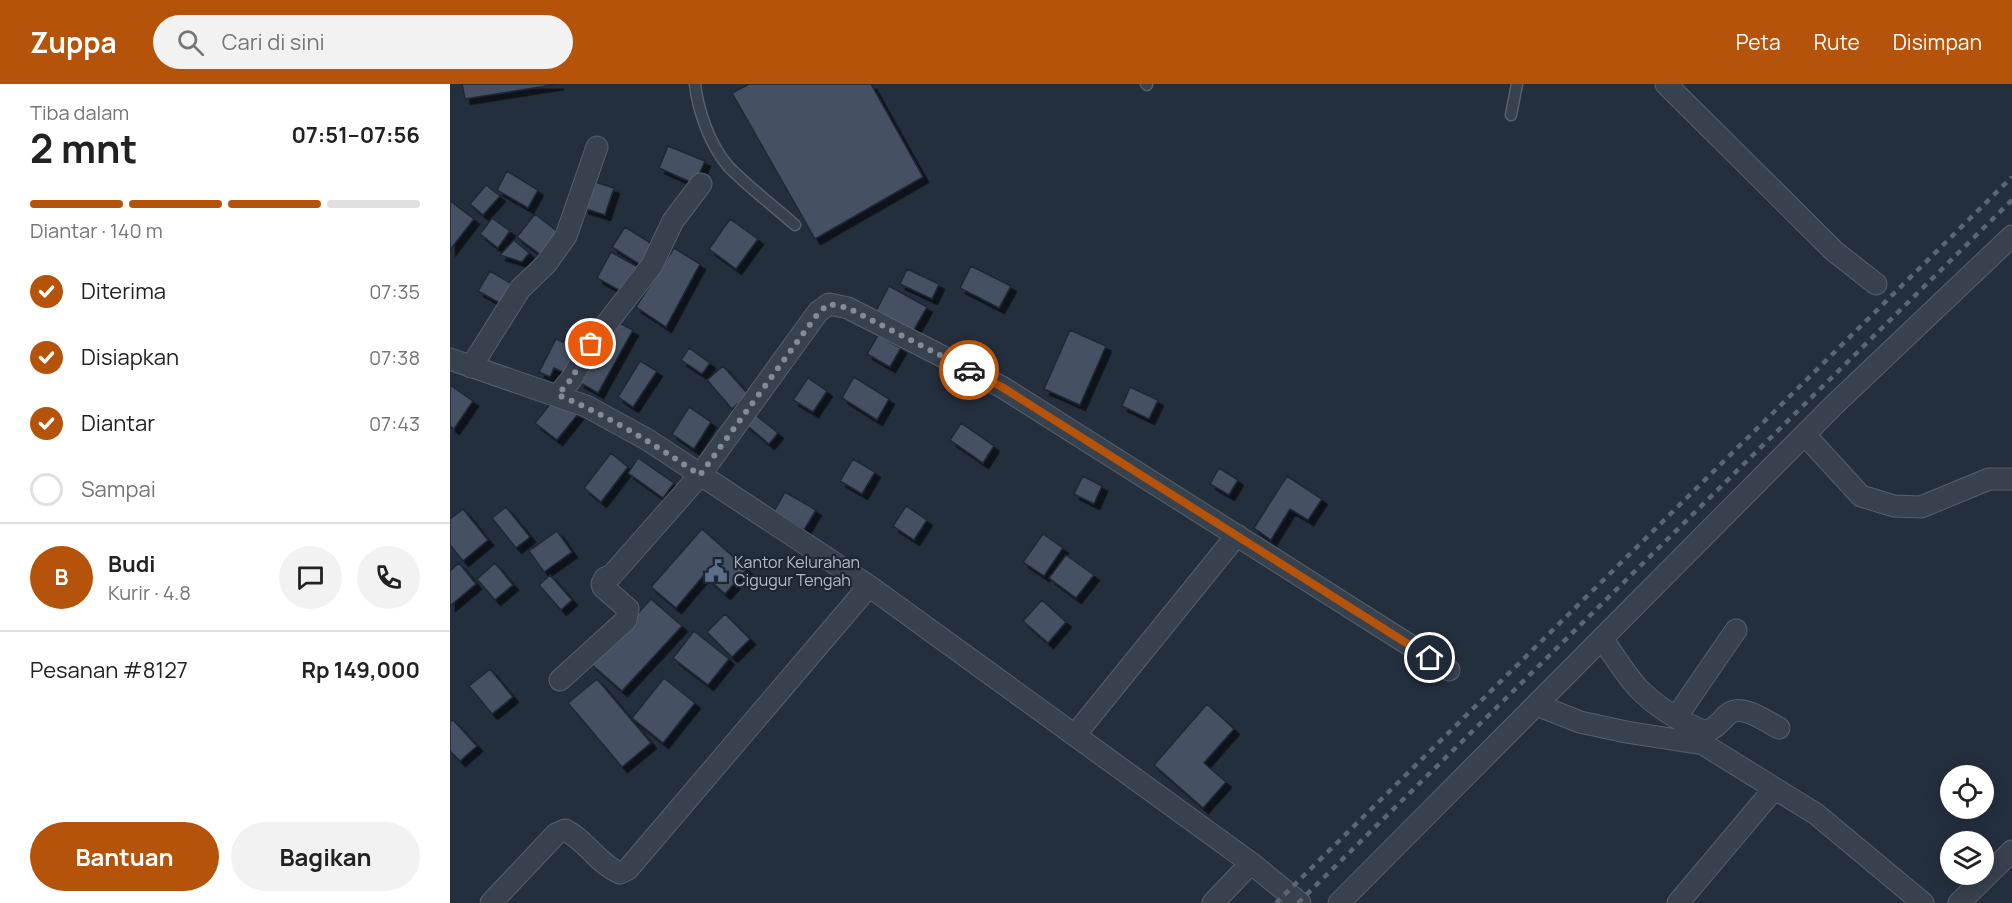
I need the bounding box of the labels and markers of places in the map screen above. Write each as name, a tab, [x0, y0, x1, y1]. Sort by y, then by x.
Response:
pin	[565, 318, 616, 369]
place label: Kantor Kelurahan Cigugur Tengah	[734, 551, 860, 591]
public building icon: Kantor Kelurahan Cigugur Tengah	[703, 558, 729, 584]
pin	[1404, 632, 1455, 683]

